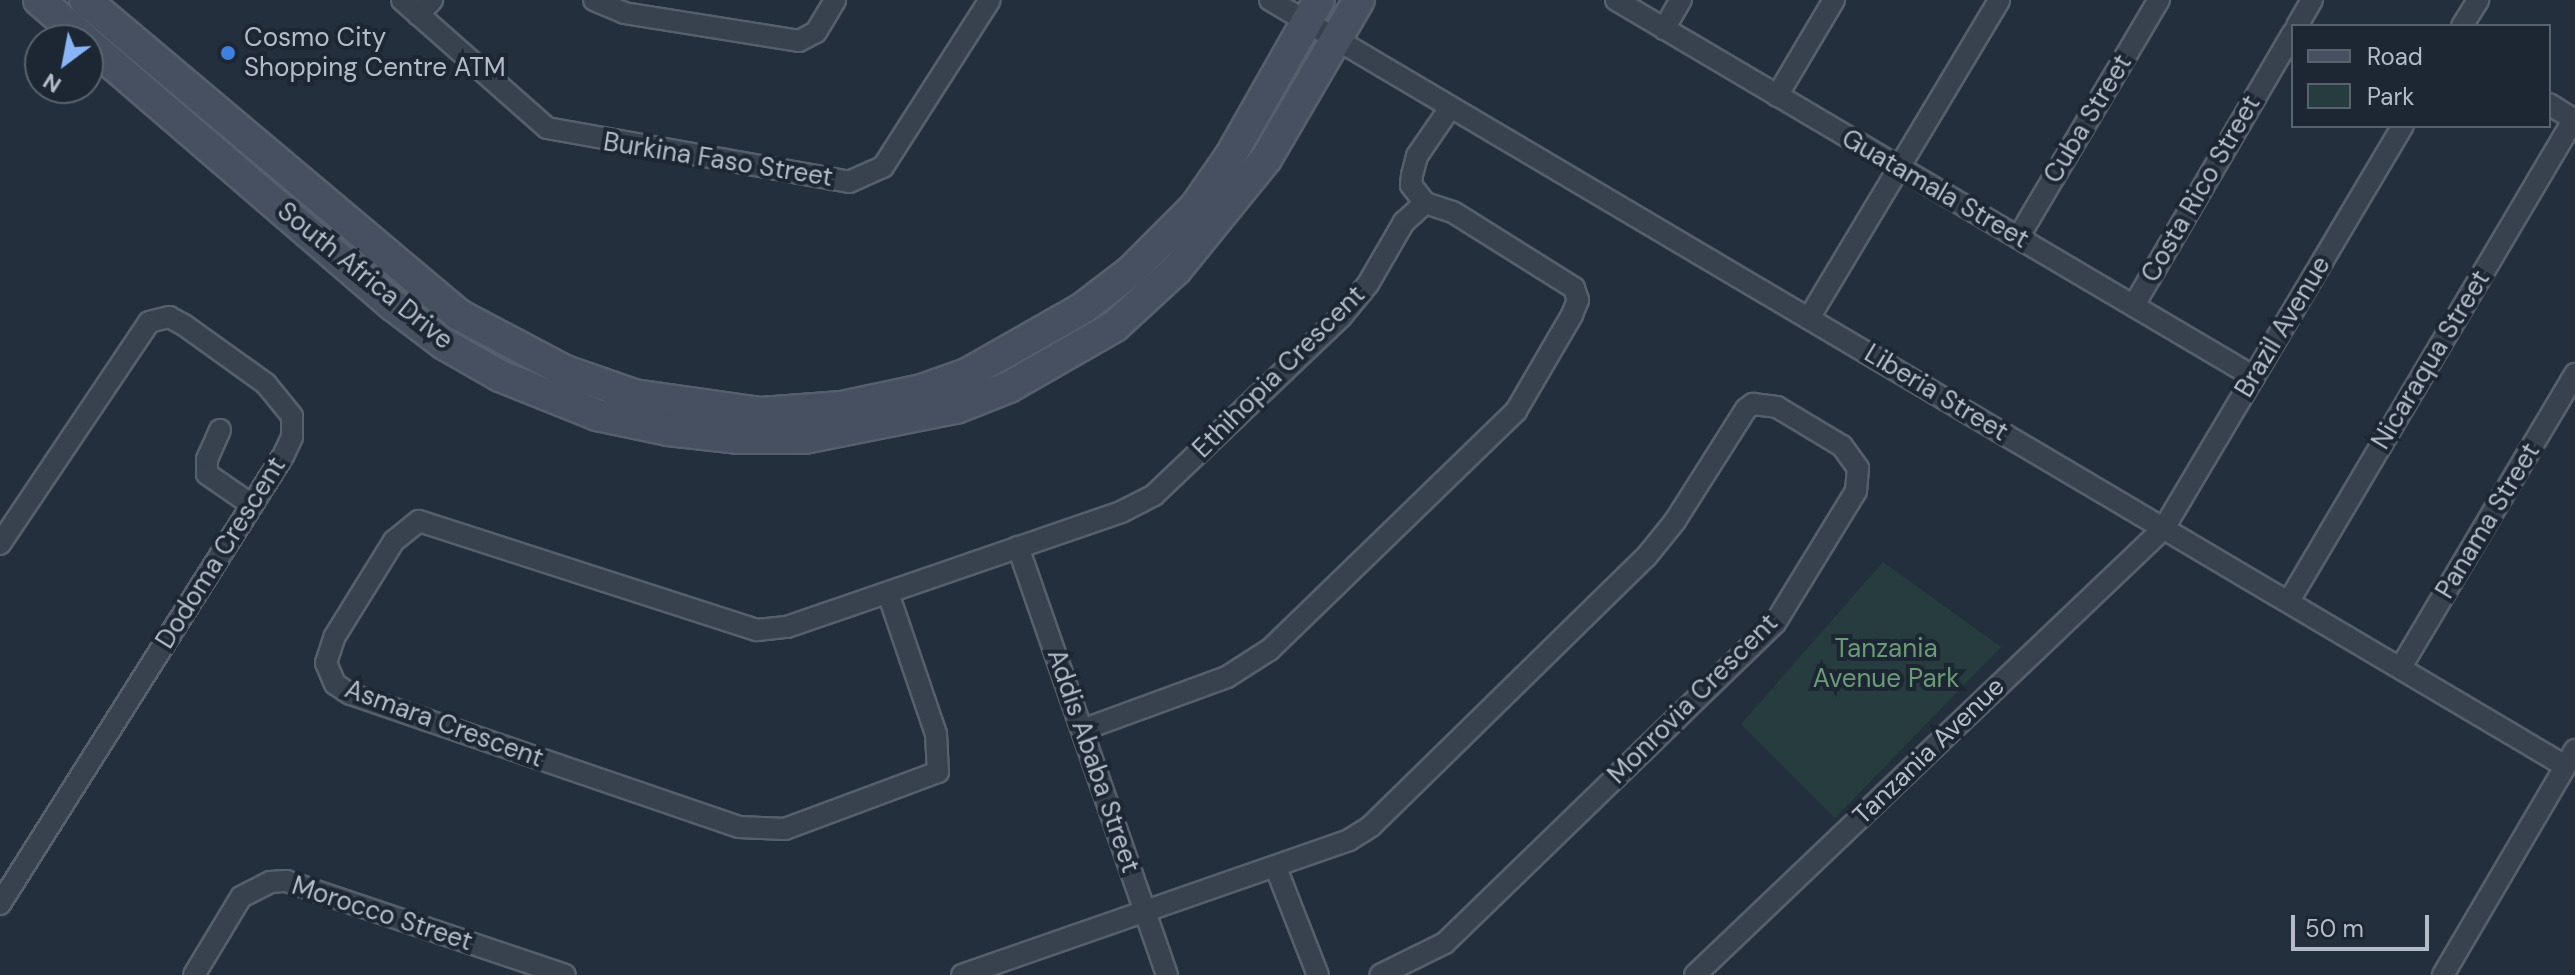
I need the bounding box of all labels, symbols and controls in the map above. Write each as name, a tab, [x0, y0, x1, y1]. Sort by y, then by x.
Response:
place label: Cosmo City Shopping Centre ATM	[244, 22, 506, 84]
north arrow	[24, 24, 104, 104]
legend	[2291, 24, 2551, 128]
text: Road	[2367, 41, 2423, 72]
marker: Cosmo City Shopping Centre ATM	[219, 44, 237, 62]
street label: Cuba Street	[2037, 49, 2139, 189]
text: N	[38, 67, 67, 100]
text: Park	[2367, 81, 2414, 112]
street label: Costa Rico Street	[2135, 90, 2267, 288]
street label: Guatamala Street	[1836, 123, 2034, 255]
street label: Burkina Faso Street	[601, 126, 835, 194]
street label: South Africa Drive	[271, 196, 459, 356]
street label: Brazil Avenue	[2229, 251, 2337, 403]
street label: Nicaraqua Street	[2365, 265, 2497, 455]
street label: Ethihopia Crescent	[1187, 280, 1371, 464]
street label: Liberia Street	[1859, 338, 2013, 448]
street label: Panama Street	[2429, 438, 2547, 604]
street label: Dodoma Crescent	[150, 452, 292, 654]
street label: Monrovia Crescent	[1602, 608, 1784, 790]
park label: Tanzania Avenue Park	[1813, 633, 1959, 694]
street label: Addis Ababa Street	[1040, 645, 1146, 877]
street label: Tanzania Avenue	[1847, 671, 2011, 831]
street label: Asmara Crescent	[341, 674, 547, 774]
street label: Morocco Street	[288, 870, 476, 958]
scale bar	[2295, 899, 2433, 949]
text: 50 m	[2305, 913, 2364, 944]

